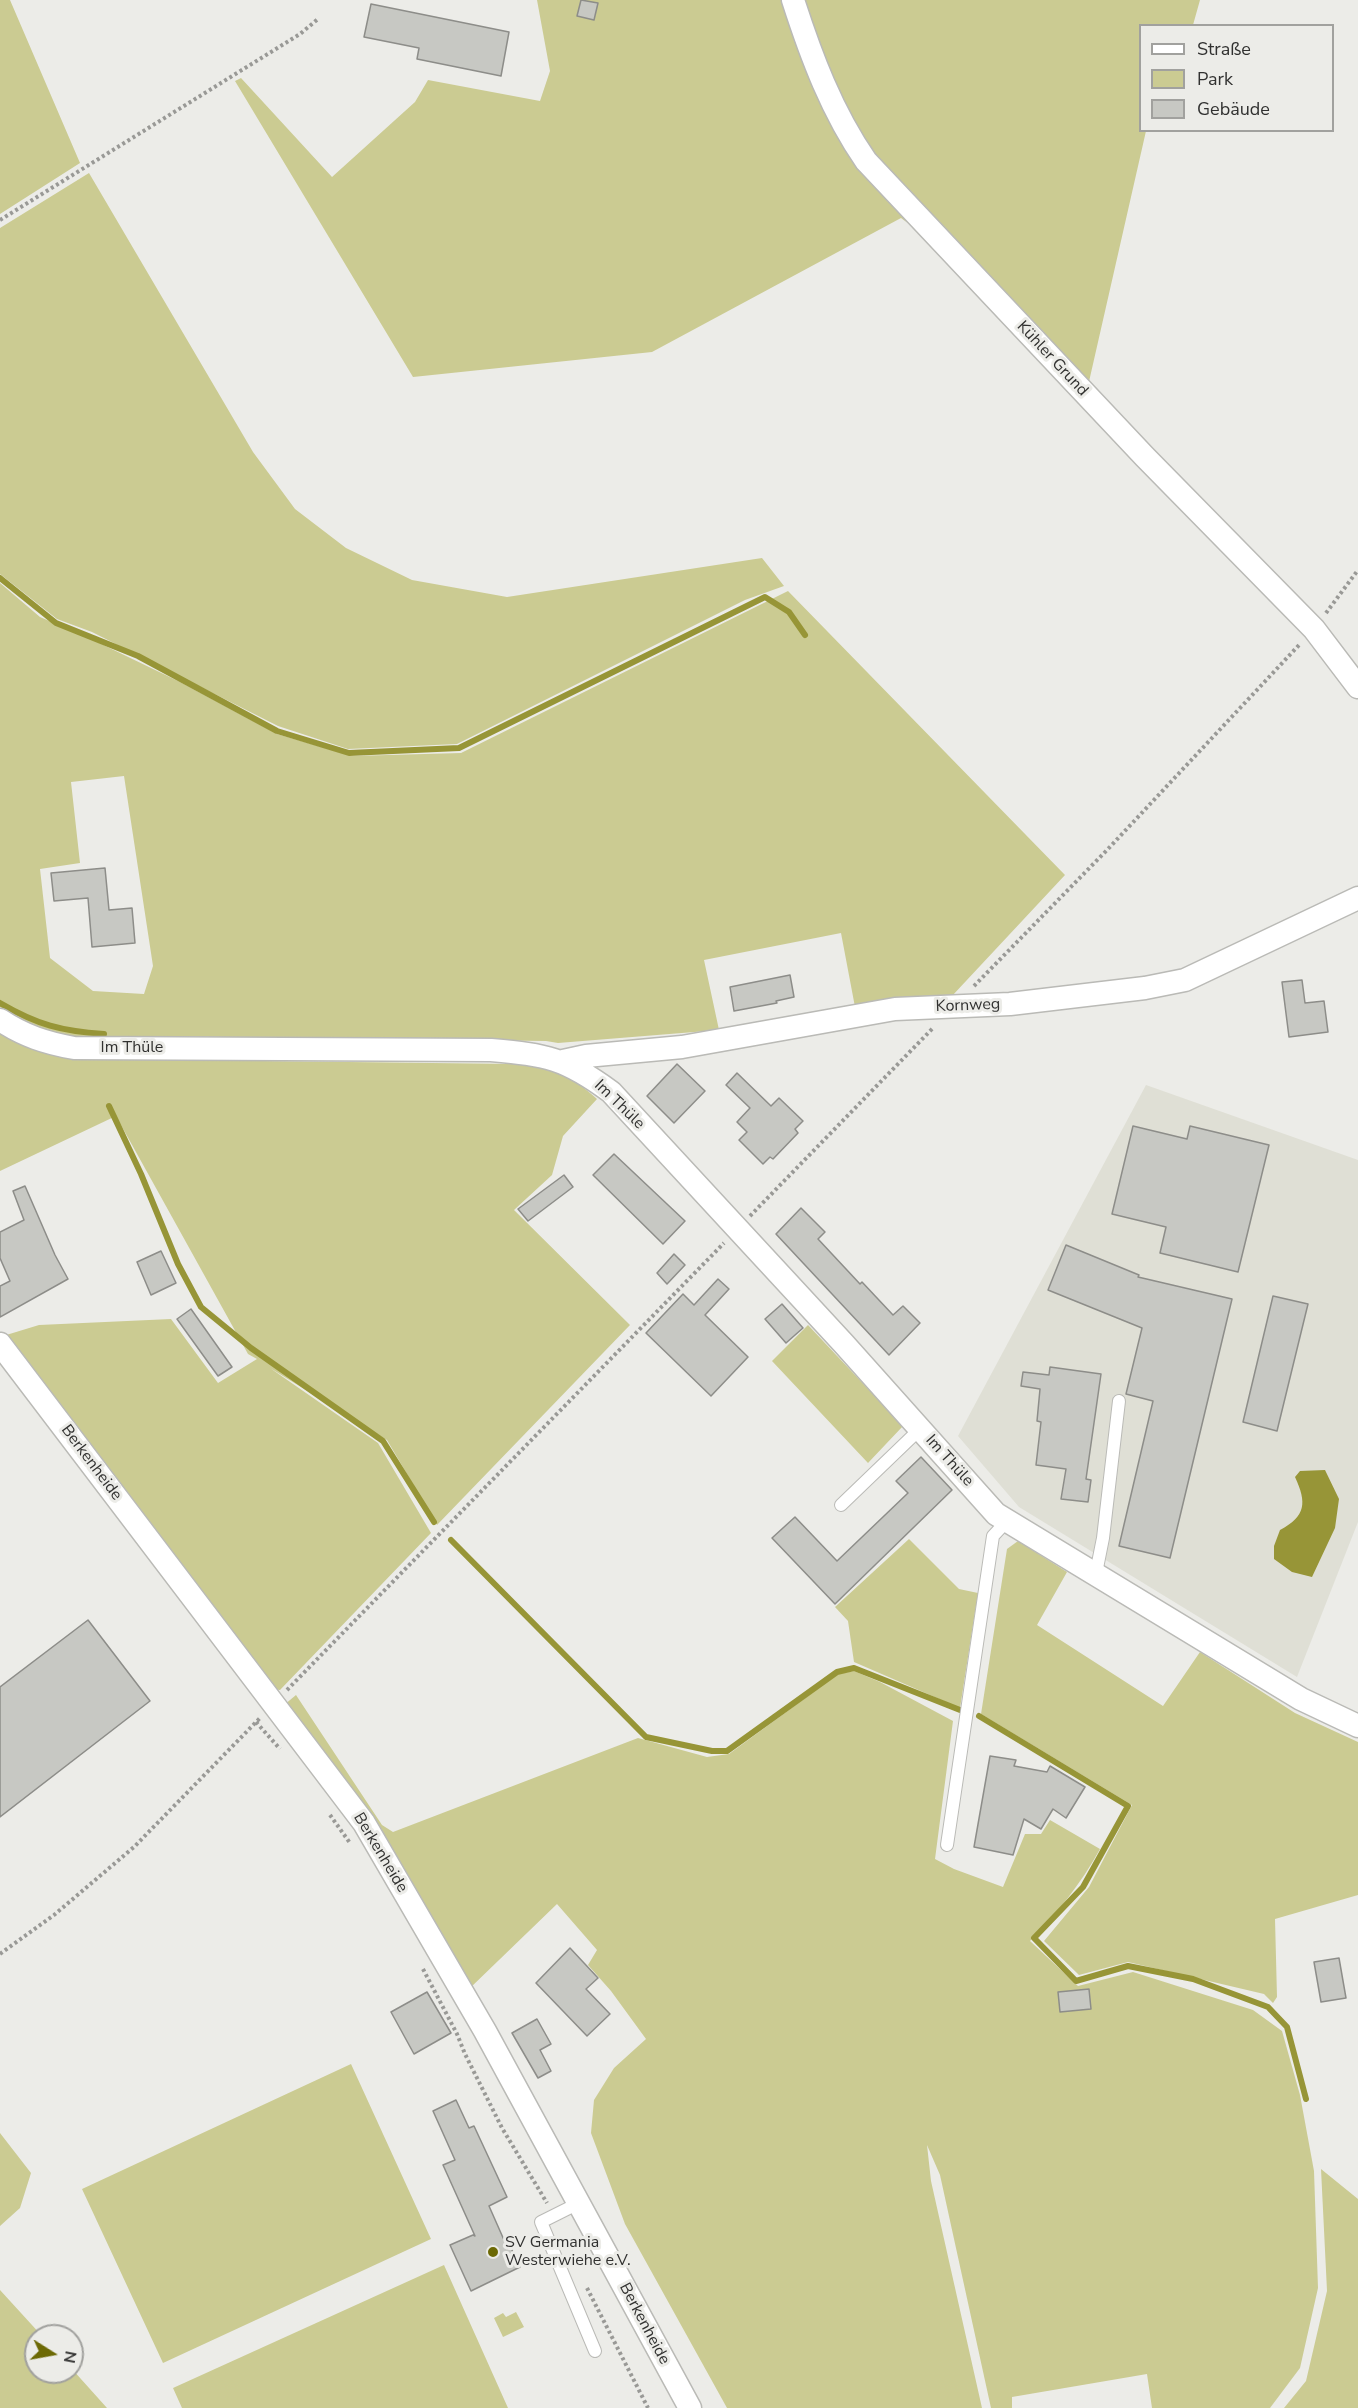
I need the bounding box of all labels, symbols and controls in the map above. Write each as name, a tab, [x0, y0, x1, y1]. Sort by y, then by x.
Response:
legend	[1139, 24, 1334, 132]
text: Straße	[1197, 37, 1251, 61]
text: Park	[1197, 67, 1233, 91]
text: Gebäude	[1197, 97, 1270, 121]
street label: Kühler Grund	[1012, 317, 1092, 401]
street label: Kornweg	[935, 995, 1001, 1017]
street label: Im Thüle	[101, 1038, 163, 1058]
street label: Im Thüle	[590, 1076, 648, 1134]
street label: Berkenheide	[56, 1421, 126, 1505]
street label: Im Thüle	[921, 1431, 977, 1491]
street label: Berkenheide	[349, 1810, 411, 1896]
place label: SV Germania Westerwiehe e.V.	[505, 2233, 631, 2271]
marker: SV Germania Westerwiehe e.V.	[486, 2245, 500, 2259]
street label: Berkenheide	[614, 2280, 674, 2368]
north arrow	[24, 2324, 84, 2384]
text: N	[58, 2349, 82, 2365]

